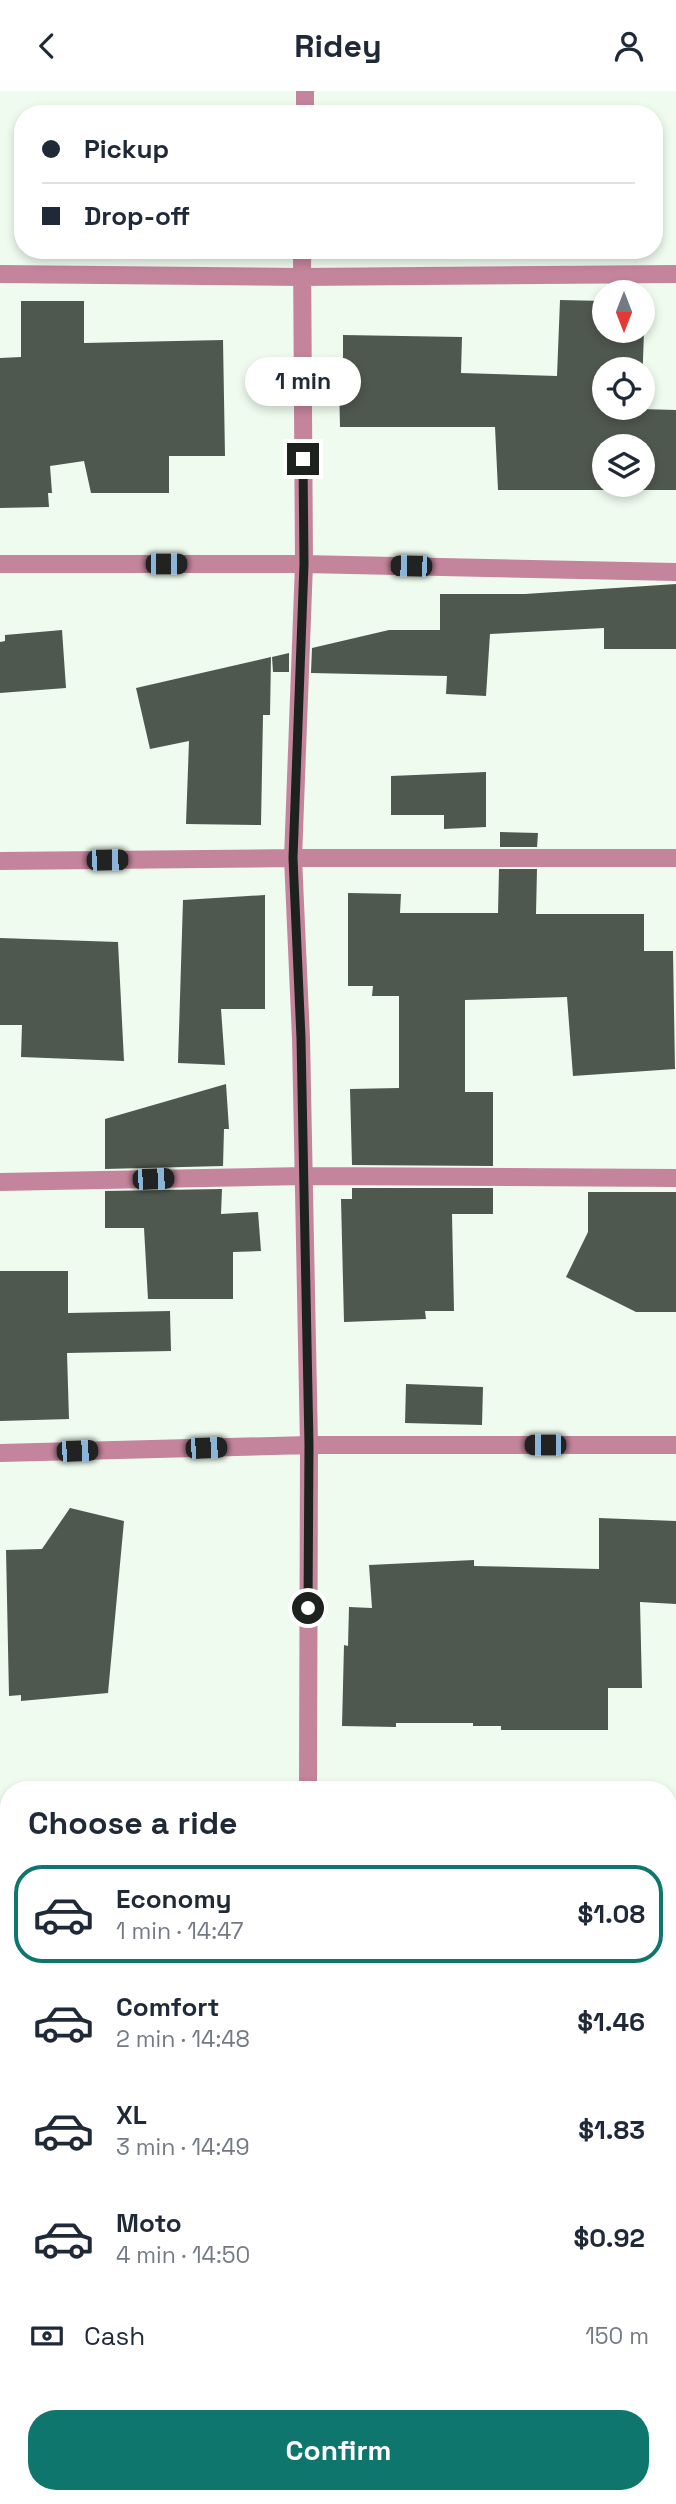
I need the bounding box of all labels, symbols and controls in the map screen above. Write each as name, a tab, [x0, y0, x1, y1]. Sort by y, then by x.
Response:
text: Ridey	[294, 26, 382, 66]
icon: back	[28, 27, 66, 65]
icon: person	[610, 27, 648, 65]
text: Pickup	[84, 132, 169, 166]
text: Drop-off	[84, 199, 190, 233]
north arrow	[592, 280, 654, 343]
map controls	[592, 280, 655, 497]
callout: 1 min	[245, 357, 361, 407]
button: locate	[592, 357, 655, 420]
text: 1 min	[275, 366, 331, 396]
button: layers	[592, 434, 655, 497]
route end	[287, 443, 319, 475]
car	[146, 554, 188, 575]
car	[390, 555, 433, 577]
car	[86, 849, 129, 871]
car	[132, 1168, 175, 1190]
car	[525, 1435, 567, 1456]
car	[185, 1437, 228, 1459]
car	[56, 1440, 99, 1462]
route start	[292, 1592, 324, 1624]
text: Choose a ride	[28, 1803, 238, 1843]
text: Economy	[116, 1882, 232, 1916]
icon: car	[32, 1883, 95, 1946]
text: $1.08	[578, 1897, 645, 1931]
text: 1 min · 14:47	[116, 1916, 244, 1946]
text: Comfort	[116, 1990, 219, 2024]
icon: car	[32, 1991, 95, 2054]
text: $1.46	[577, 2005, 645, 2039]
text: 2 min · 14:48	[116, 2024, 250, 2054]
text: XL	[116, 2098, 147, 2132]
icon: car	[32, 2099, 95, 2162]
text: $1.83	[578, 2113, 645, 2147]
text: 3 min · 14:49	[116, 2132, 250, 2162]
text: Moto	[116, 2206, 182, 2240]
icon: car	[32, 2207, 95, 2270]
text: $0.92	[573, 2221, 645, 2255]
text: 4 min · 14:50	[116, 2240, 250, 2270]
icon: cash	[28, 2317, 66, 2355]
text: Cash	[84, 2319, 145, 2353]
text: 150 m	[585, 2321, 649, 2351]
button: Confirm	[28, 2410, 649, 2490]

